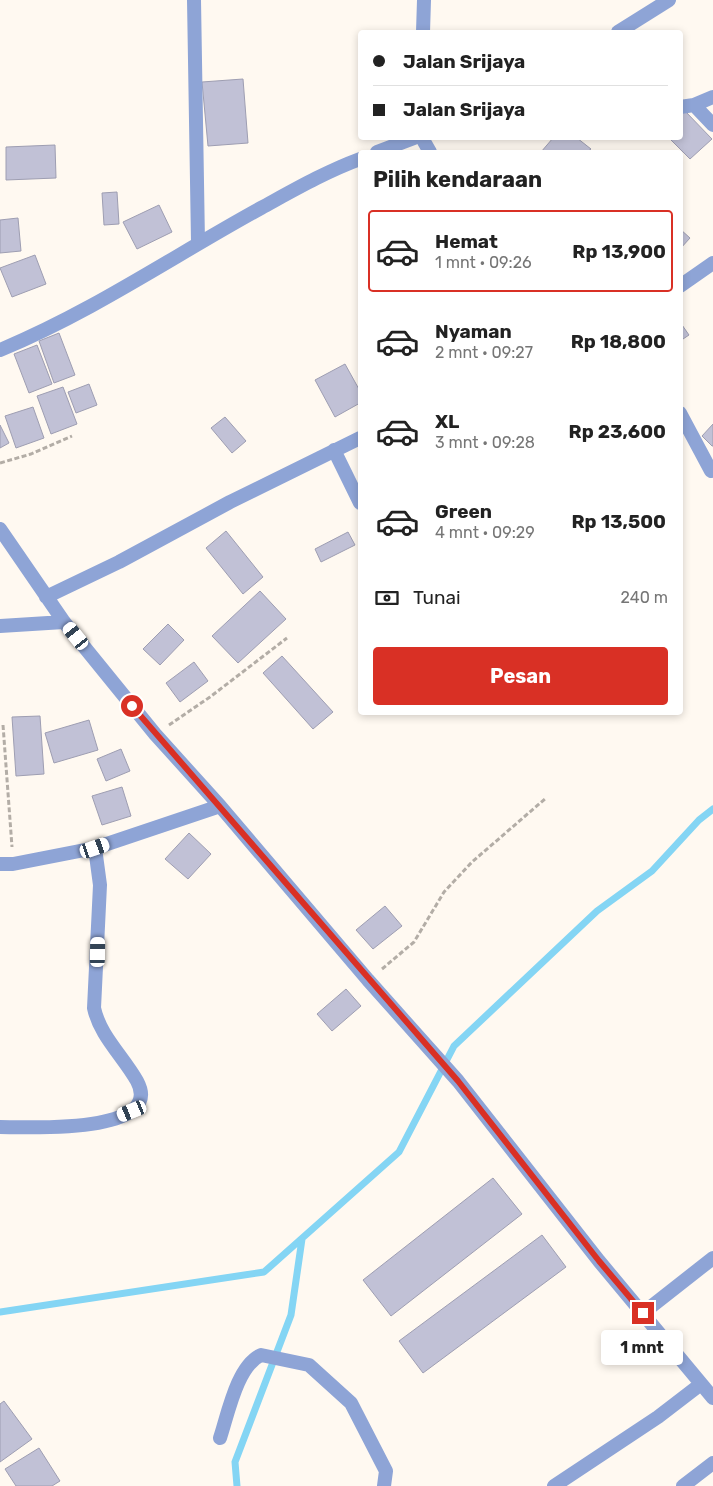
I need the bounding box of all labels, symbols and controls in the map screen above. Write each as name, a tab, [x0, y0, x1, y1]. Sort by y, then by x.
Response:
text: Jalan Srijaya	[403, 50, 525, 73]
text: Jalan Srijaya	[403, 98, 525, 121]
text: Pilih kendaraan	[373, 166, 542, 193]
icon: car	[375, 229, 420, 274]
text: Hemat	[435, 230, 498, 253]
text: Rp 13,900	[572, 240, 666, 263]
text: 1 mnt · 09:26	[435, 253, 532, 272]
icon: car	[375, 319, 420, 364]
text: Nyaman	[435, 320, 512, 343]
text: Rp 18,800	[571, 330, 666, 353]
text: 2 mnt · 09:27	[435, 343, 533, 362]
icon: car	[375, 409, 420, 454]
text: XL	[435, 410, 459, 433]
text: Rp 23,600	[569, 420, 666, 443]
text: 3 mnt · 09:28	[435, 433, 535, 452]
icon: car	[375, 499, 420, 544]
text: Green	[435, 500, 492, 523]
text: Rp 13,500	[571, 510, 666, 533]
text: 4 mnt · 09:29	[435, 523, 535, 542]
icon: cash	[373, 584, 401, 612]
text: Tunai	[413, 586, 461, 609]
text: 240 m	[621, 588, 668, 607]
car	[60, 620, 91, 652]
button: Pesan	[373, 647, 668, 705]
route start	[121, 695, 143, 717]
car	[78, 836, 111, 860]
car	[90, 937, 105, 967]
car	[115, 1098, 148, 1124]
route end	[632, 1302, 654, 1324]
callout: 1 mnt	[602, 1330, 684, 1366]
text: 1 mnt	[620, 1338, 664, 1357]

